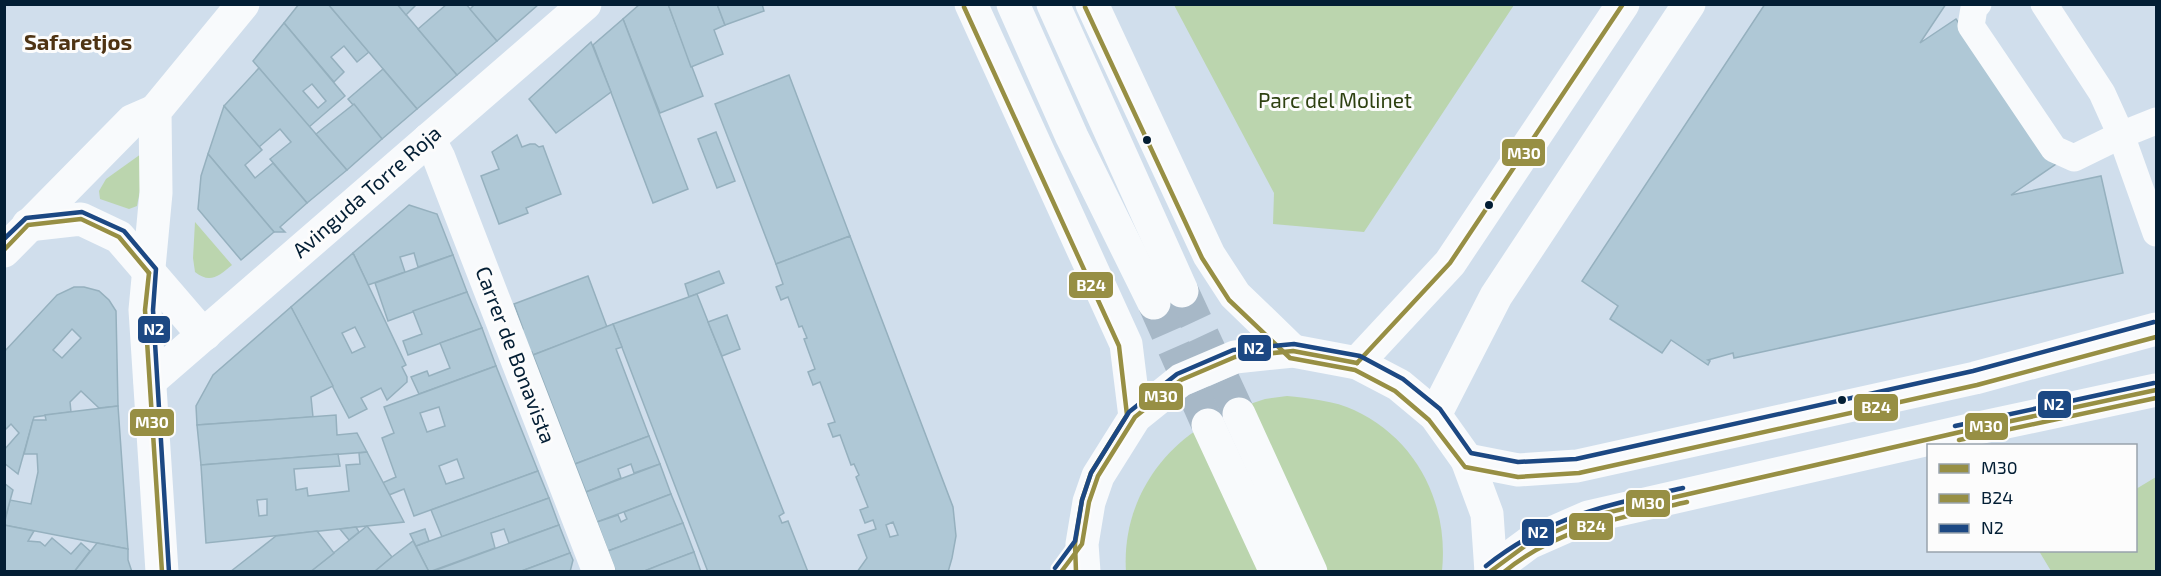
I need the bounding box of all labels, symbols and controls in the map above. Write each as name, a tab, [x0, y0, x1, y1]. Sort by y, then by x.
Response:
district label: Safaretjos	[24, 28, 132, 54]
park label: Parc del Molinet	[1258, 87, 1412, 112]
street label: Avinguda Torre Roja	[287, 120, 446, 263]
unlabelled marker	[1141, 134, 1153, 146]
line badge: M30	[1501, 138, 1546, 167]
text: M30	[1507, 143, 1541, 162]
unlabelled marker	[1483, 199, 1495, 211]
street label: Carrer de Bonavista	[471, 263, 562, 446]
line badge: B24	[1068, 271, 1114, 299]
text: B24	[1076, 275, 1106, 294]
line badge: N2	[137, 315, 171, 344]
text: N2	[144, 319, 164, 338]
line badge: N2	[1237, 334, 1272, 362]
text: N2	[1244, 338, 1264, 357]
line badge: M30	[1138, 382, 1184, 411]
text: M30	[1144, 386, 1178, 405]
line badge: N2	[2037, 390, 2072, 419]
line badge: B24	[1853, 393, 1899, 422]
unlabelled marker	[1836, 394, 1848, 406]
text: N2	[2044, 394, 2064, 413]
text: B24	[1861, 397, 1891, 416]
line badge: M30	[129, 408, 175, 437]
text: M30	[135, 412, 169, 431]
line badge: M30	[1964, 412, 2009, 441]
text: M30	[1969, 416, 2003, 435]
legend	[1927, 444, 2137, 552]
text: M30	[1981, 456, 2018, 478]
text: B24	[1981, 486, 2013, 508]
line badge: M30	[1625, 489, 1671, 518]
text: M30	[1631, 493, 1665, 512]
line badge: B24	[1568, 512, 1614, 541]
text: B24	[1576, 516, 1606, 535]
text: N2	[1981, 516, 2004, 538]
line badge: N2	[1521, 518, 1555, 547]
text: N2	[1528, 522, 1548, 541]

